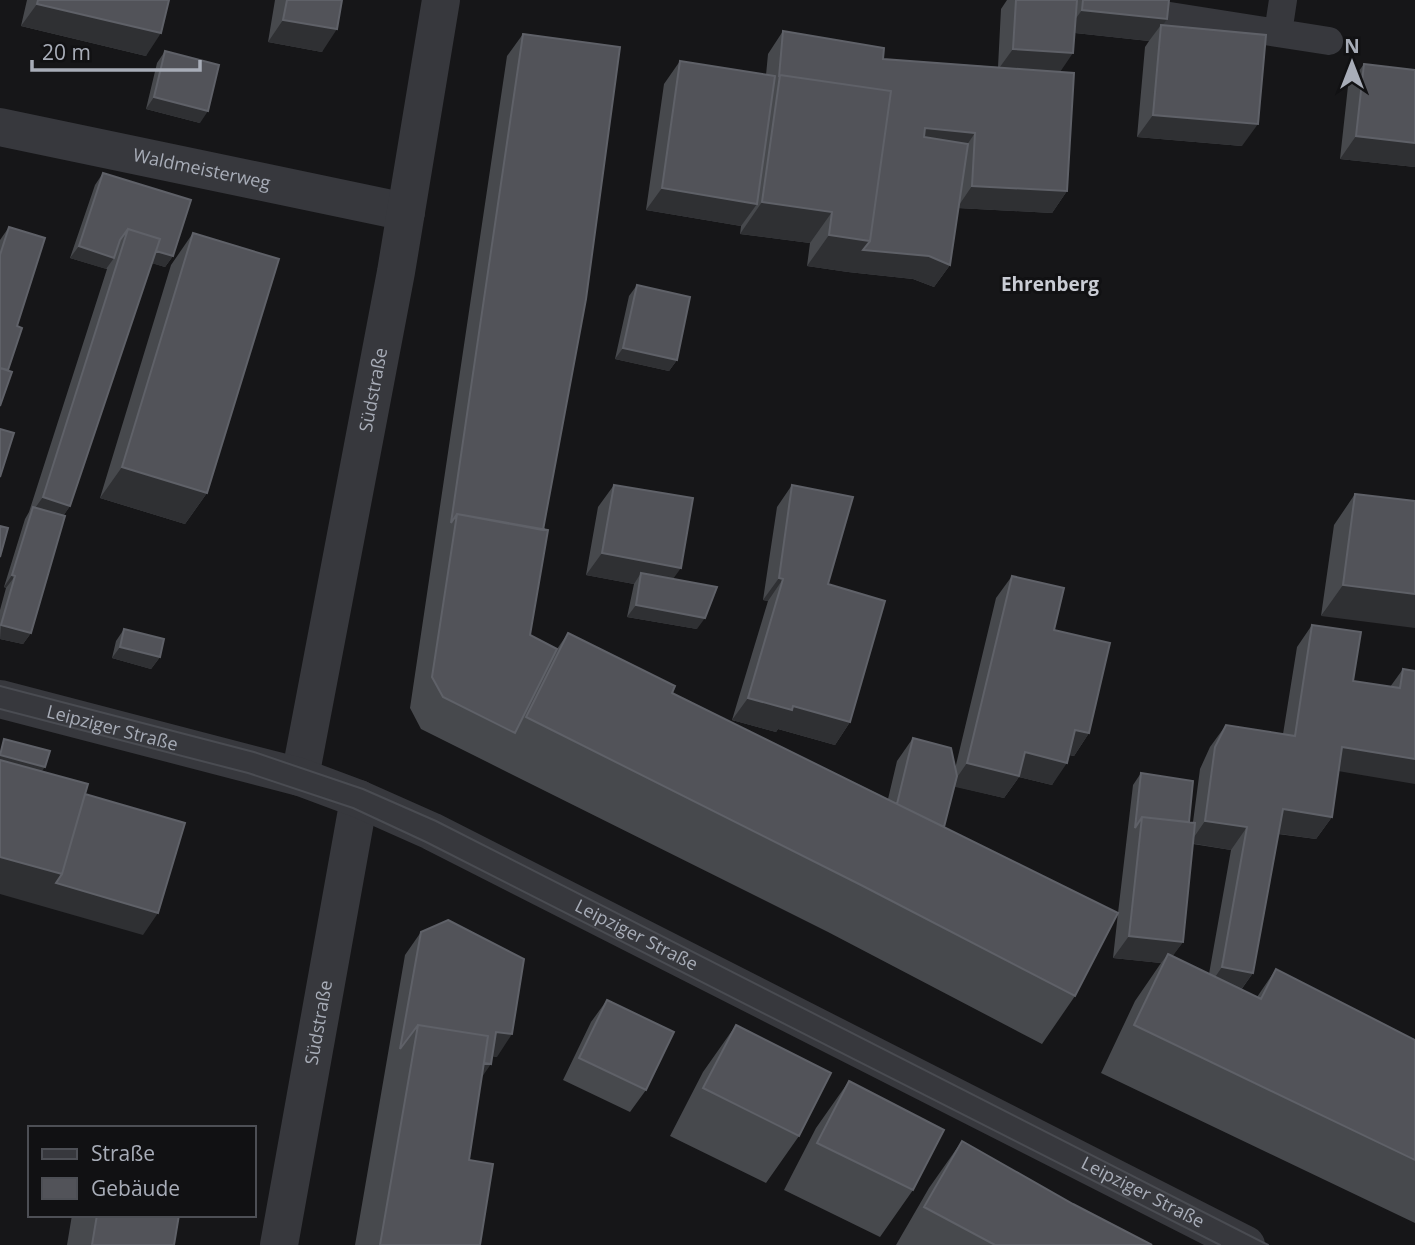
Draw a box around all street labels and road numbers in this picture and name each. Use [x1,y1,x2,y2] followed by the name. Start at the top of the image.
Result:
[131,142,273,194] street label: Waldmeisterweg
[353,345,392,434] street label: Südstraße
[44,699,181,756] street label: Leipziger Straße
[571,893,702,976] street label: Leipziger Straße
[299,978,337,1067] street label: Südstraße
[1078,1150,1209,1233] street label: Leipziger Straße

